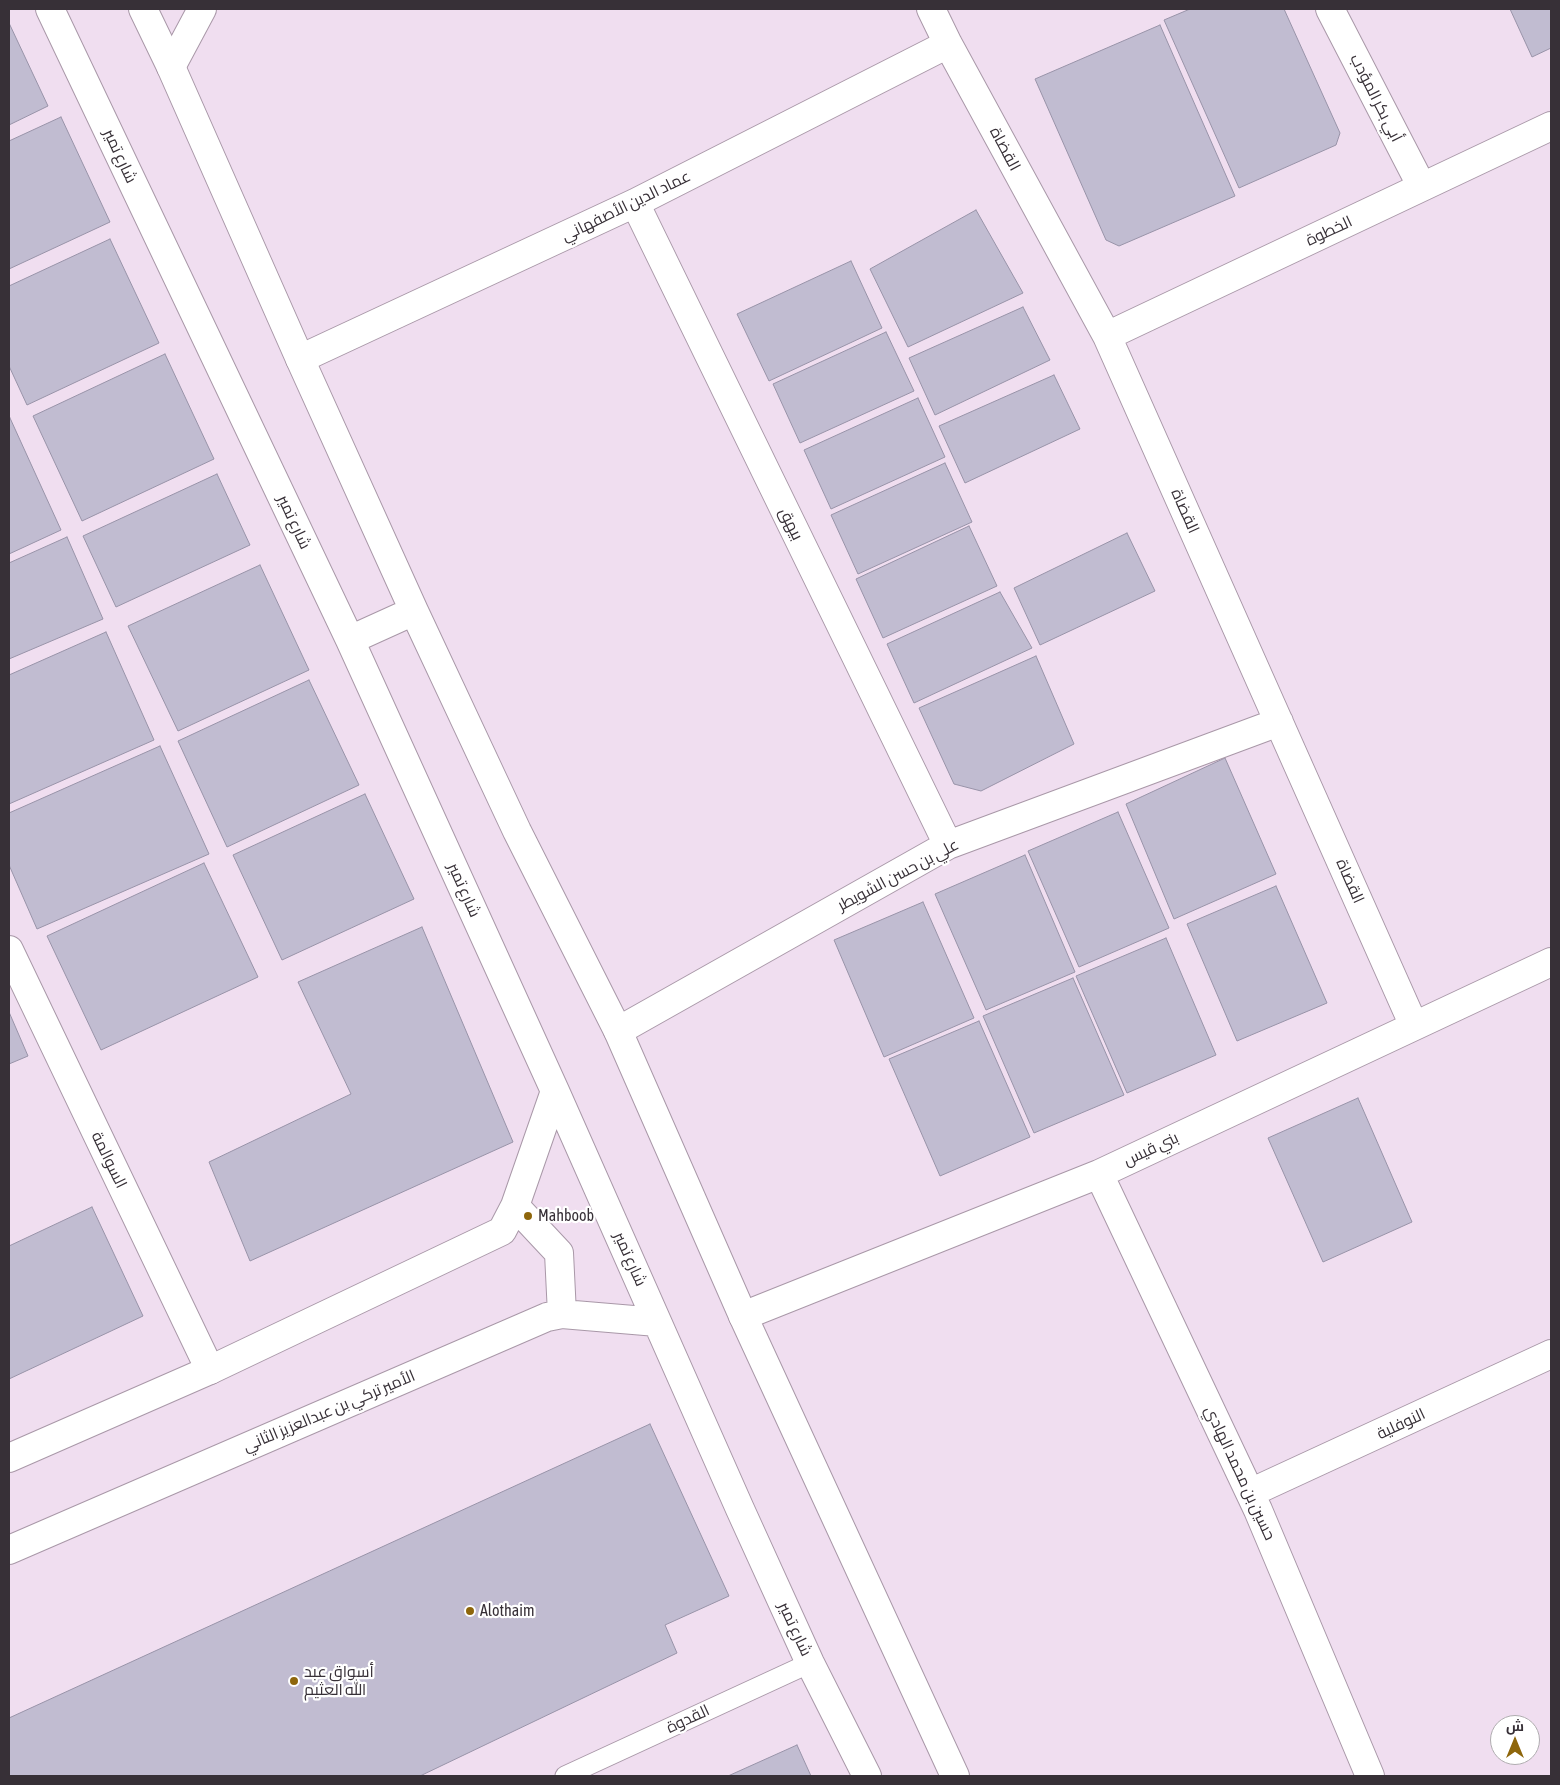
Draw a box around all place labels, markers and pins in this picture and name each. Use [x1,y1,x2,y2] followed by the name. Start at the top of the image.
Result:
[538,1206,594,1226] place label: Mahboob
[522,1210,534,1222] marker: Mahboob
[480,1601,534,1621] place label: Alothaim
[464,1605,476,1617] marker: Alothaim
[304,1662,374,1700] place label: أسواق عبد الله العثيم
[288,1675,300,1687] marker: أسواق عبد الله العثيم

